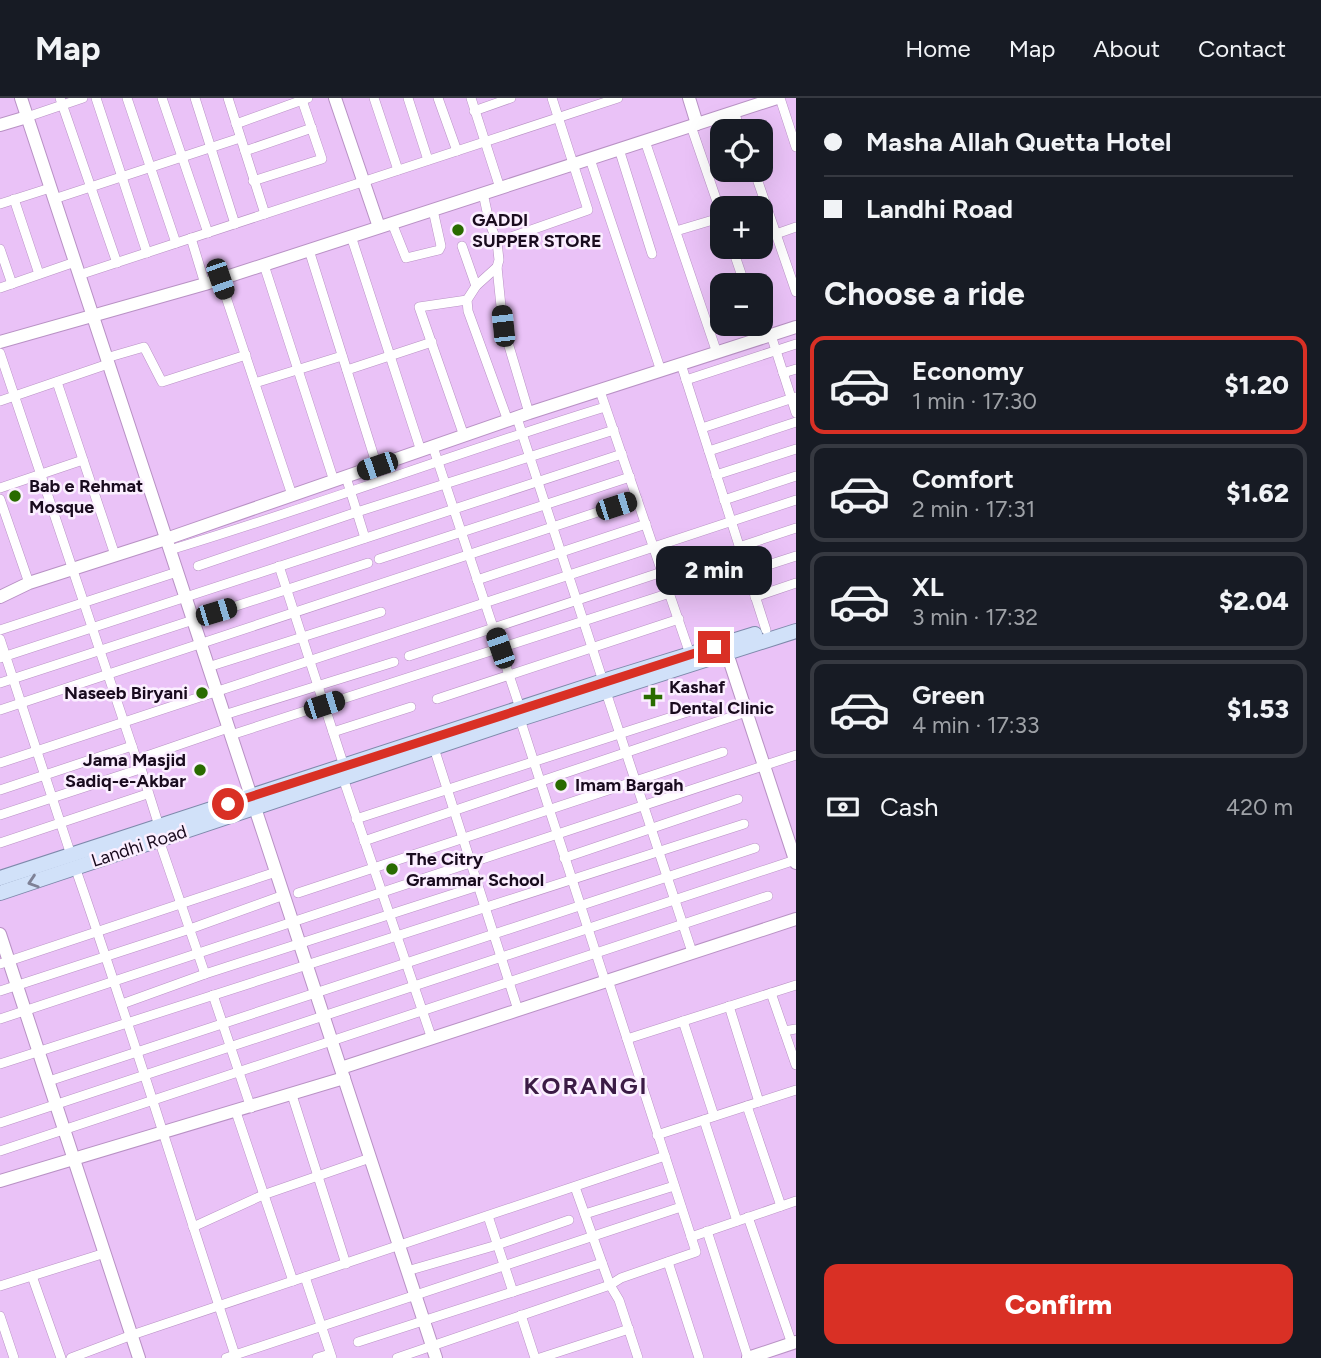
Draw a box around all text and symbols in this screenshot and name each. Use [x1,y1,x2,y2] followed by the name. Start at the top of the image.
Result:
[35,29,101,68] text: Map
[905,34,971,63] text: Home
[1009,34,1055,63] text: Map
[1093,34,1160,63] text: About
[1198,34,1286,63] text: Contact
[710,119,773,336] map controls
[710,119,773,182] button: locate
[866,126,1171,158] text: Masha Allah Quetta Hotel
[866,193,1013,225] text: Landhi Road
[710,196,773,259] button: +
[472,209,602,252] place label: GADDI SUPPER STORE
[450,222,466,238] marker: GADDI SUPPER STORE
[204,256,237,302] car
[710,273,773,336] button: −
[824,275,1025,313] text: Choose a ride
[491,304,516,348] car
[828,354,891,417] icon: car
[912,355,1024,387] text: Economy
[1224,369,1289,401] text: $1.20
[912,387,1037,415] text: 1 min · 17:30
[354,449,401,483] car
[828,462,891,525] icon: car
[912,463,1014,495] text: Comfort
[29,475,143,518] place label: Bab e Rehmat Mosque
[1226,477,1289,509] text: $1.62
[7,488,23,504] marker: Bab e Rehmat Mosque
[593,490,640,522] car
[912,495,1035,523] text: 2 min · 17:31
[656,546,772,594] callout: 2 min
[685,556,743,584] text: 2 min
[828,570,891,633] icon: car
[912,571,944,603] text: XL
[1219,585,1289,617] text: $2.04
[193,596,240,628] car
[912,603,1038,631] text: 3 min · 17:32
[484,625,517,671] car
[698,631,730,663] route end
[669,676,774,719] place label: Kashaf Dental Clinic
[828,678,891,741] icon: car
[912,679,985,711] text: Green
[64,682,188,704] place label: Naseeb Biryani
[194,685,210,701] marker: Naseeb Biryani
[643,687,663,707] marker: Kashaf Dental Clinic
[301,689,348,721] car
[1227,693,1289,725] text: $1.53
[912,711,1040,739] text: 4 min · 17:33
[65,749,186,792] place label: Jama Masjid Sadiq-e-Akbar
[192,762,208,778] marker: Jama Masjid Sadiq-e-Akbar
[575,774,684,796] place label: Imam Bargah
[553,777,569,793] marker: Imam Bargah
[212,788,244,820] route start
[824,788,862,826] icon: cash
[880,791,939,823] text: Cash
[1226,793,1293,821] text: 420 m
[88,820,190,872] street label: Landhi Road
[406,848,544,891] place label: The Citry Grammar School
[384,861,400,877] marker: The Citry Grammar School
[27,873,39,888] one-way arrow
[524,1071,648,1100] district label: KORANGI
[824,1264,1293,1344] button: Confirm

